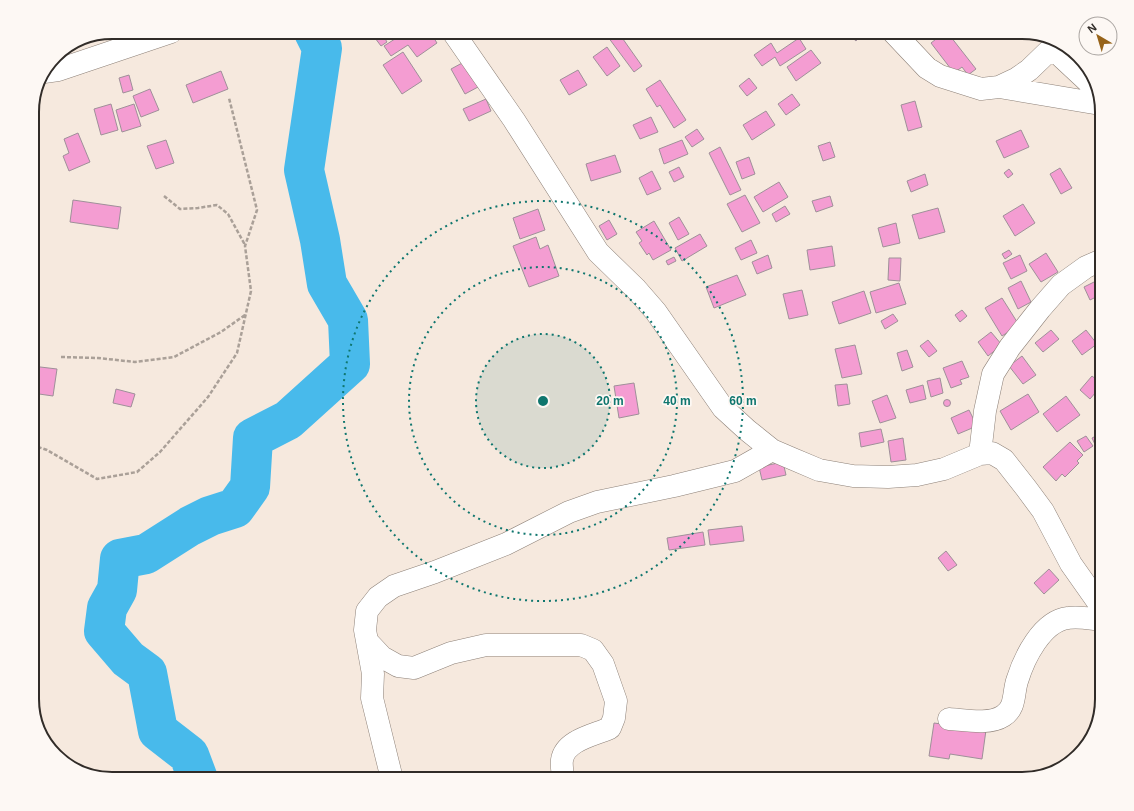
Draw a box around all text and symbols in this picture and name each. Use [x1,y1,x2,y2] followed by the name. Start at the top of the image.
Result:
[1078,16,1118,56] north arrow
[1085,21,1099,35] text: N
[536,394,550,408] centre of rings
[596,394,624,408] text: 20 m
[663,394,691,408] text: 40 m
[729,394,757,408] text: 60 m

